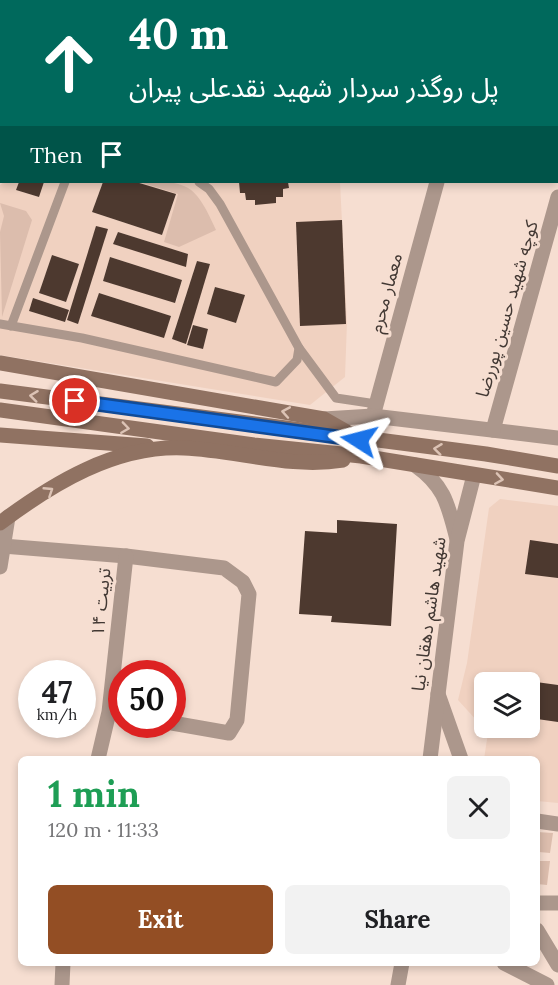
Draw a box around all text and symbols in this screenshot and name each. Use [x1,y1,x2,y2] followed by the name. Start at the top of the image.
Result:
[129,7,228,61] text: 40 m
[30,24,108,102] icon: ahead
[129,70,499,104] text: پل روگذر سردار شهید نقدعلی پیران
[95,138,128,171] icon: arrive
[30,141,83,169] text: Then
[470,217,543,400] street label: کوچه شهید حسین پوررضا
[364,250,410,336] street label: معمار محرم
[49,375,100,426] pin
[58,384,91,417] icon: arrive
[30,390,39,402] one-way arrow
[282,407,291,419] one-way arrow
[327,408,391,472] position arrow
[120,421,130,433] one-way arrow
[433,443,442,455] one-way arrow
[494,473,504,485] one-way arrow
[43,486,53,498] one-way arrow
[406,535,453,693] street label: شهید هاشم دهقان نیا
[85,567,116,637] street label: تربیت ۱۴
[108,660,186,738] speed limit sign: 50
[474,672,540,738] map controls
[474,672,540,738] button: layers
[42,673,72,711] text: 47
[37,705,77,724] text: km/h
[48,771,140,817] text: 1 min
[447,776,510,839] button: close
[48,817,159,842] text: 120 m · 11:33
[48,885,273,954] button: Exit
[285,885,510,954] button: Share

